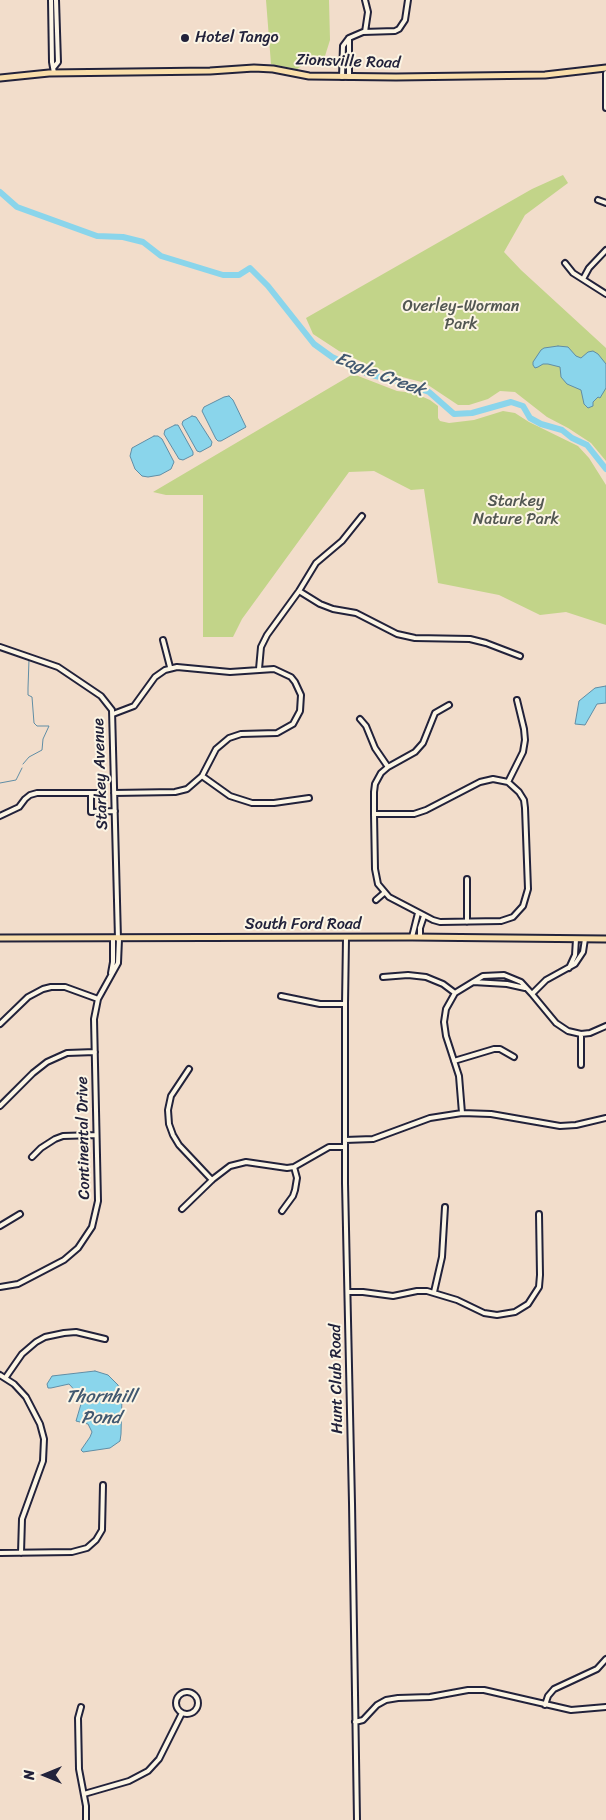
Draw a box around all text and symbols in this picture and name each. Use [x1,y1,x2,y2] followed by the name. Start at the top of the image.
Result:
[195,28,279,48] place label: Hotel Tango
[179,32,191,44] marker: Hotel Tango
[295,51,401,73] street label: Zionsville Road
[403,297,519,335] park label: Overley-Worman Park
[332,348,428,402] water label: Eagle Creek
[473,492,559,530] park label: Starkey Nature Park
[89,718,113,830] street label: Starkey Avenue
[245,915,361,935] street label: South Ford Road
[73,1076,95,1200] street label: Continental Drive
[326,1324,348,1434] street label: Hunt Club Road
[66,1386,136,1428] water label: Thornhill Pond
[20,1750,70,1800] north arrow
[17,1770,42,1780] text: N

